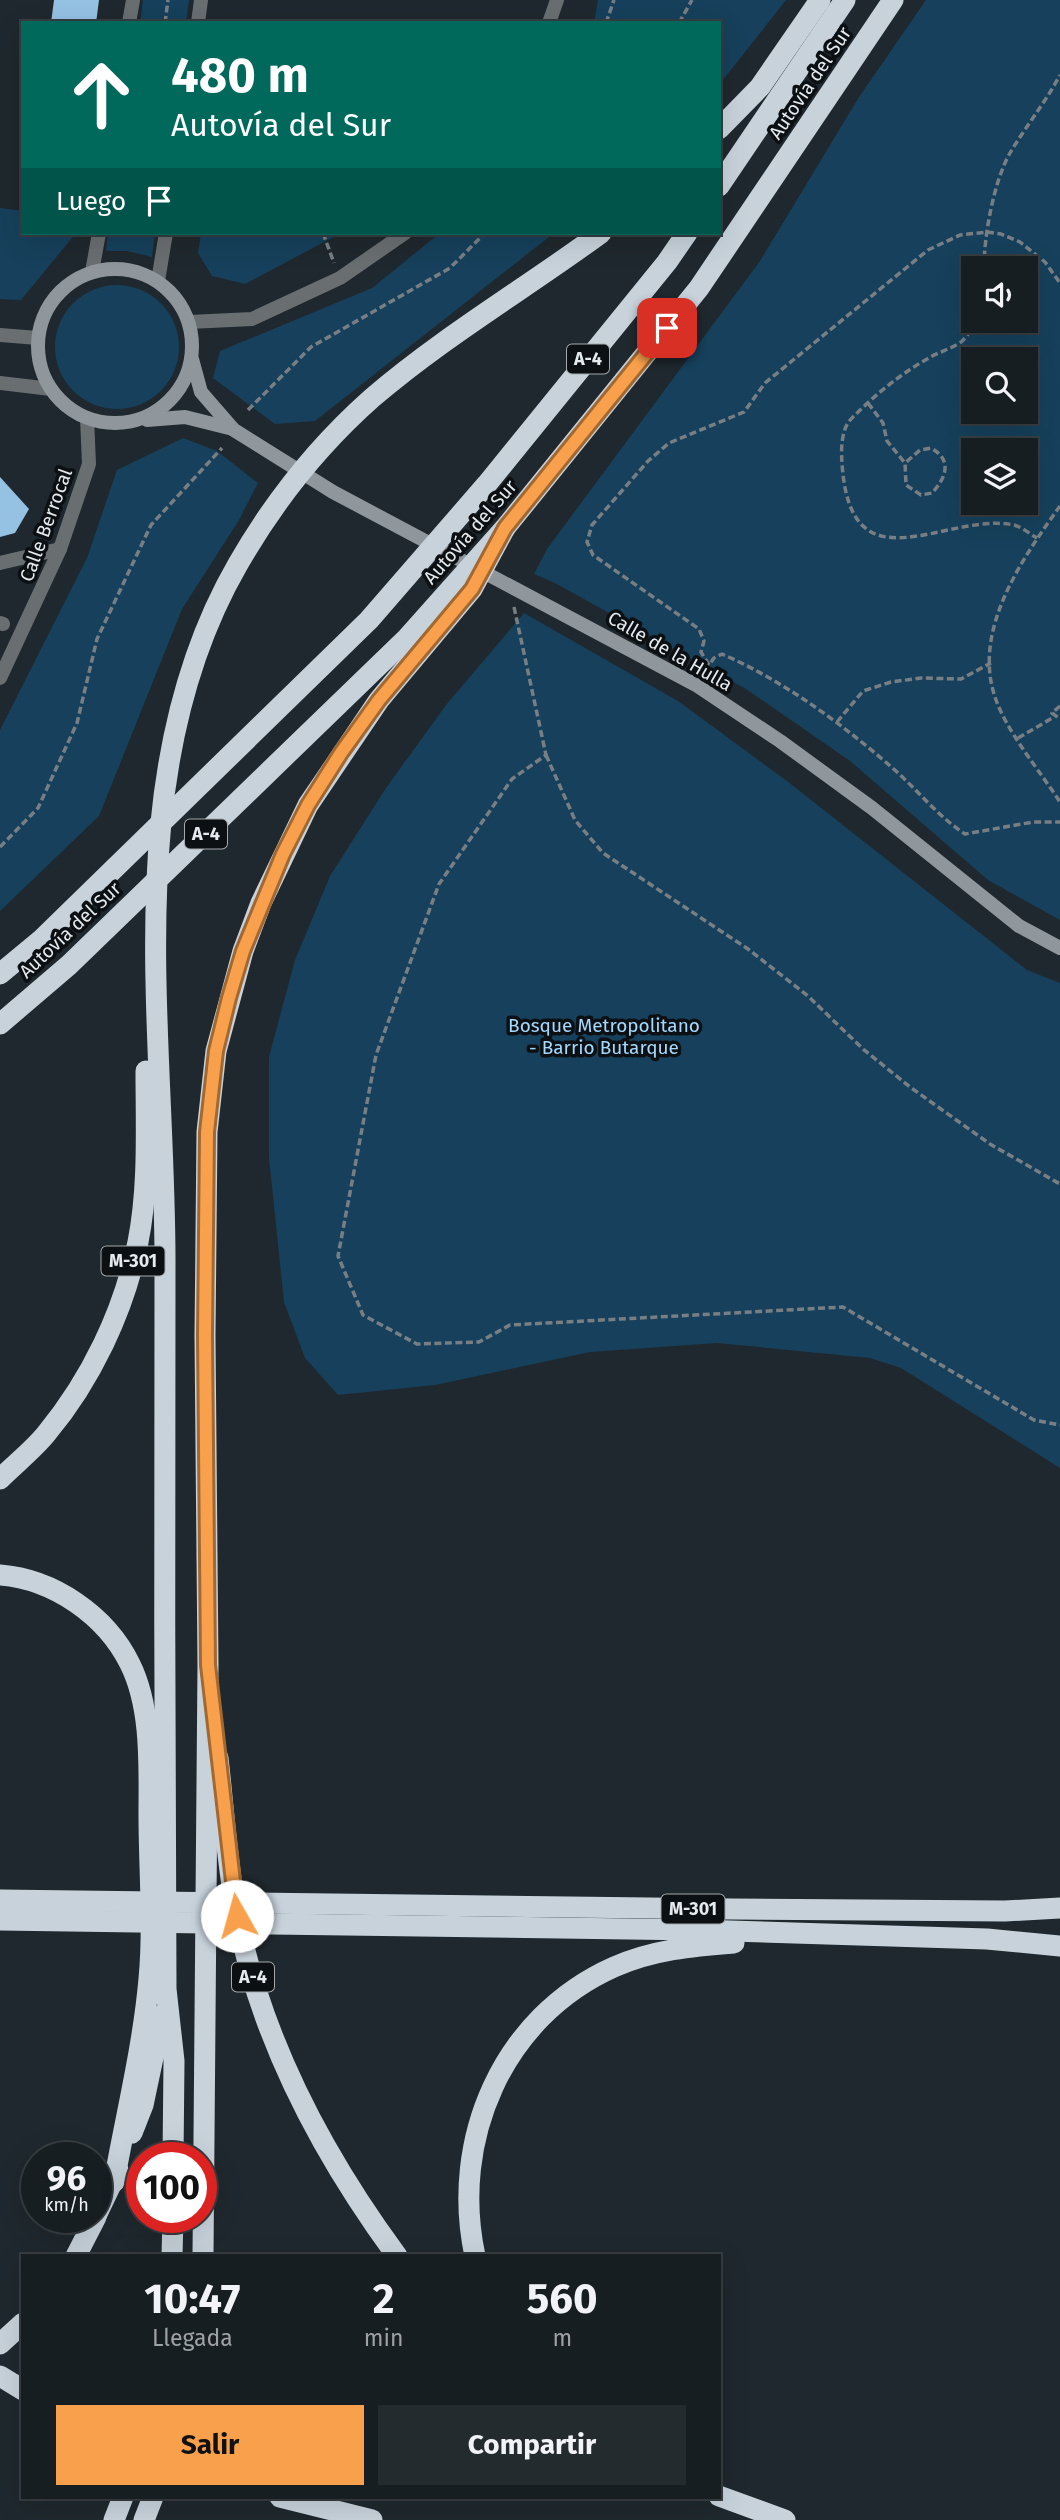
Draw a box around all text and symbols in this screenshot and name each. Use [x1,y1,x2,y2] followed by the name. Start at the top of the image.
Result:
[764,22,856,144] street label: Autovía del Sur
[171,46,309,105] text: 480 m
[56,49,147,140] icon: ahead
[171,106,391,144] text: Autovía del Sur
[140,182,178,220] icon: arrive
[56,186,126,217] text: Luego
[961,256,1038,515] map controls
[961,256,1038,333] button: sound
[637,298,697,358] pin
[648,309,686,347] icon: arrive
[567,344,609,374] road number: A-4
[961,347,1038,424] button: search
[961,438,1038,515] button: layers
[15,465,77,585] street label: Calle Berrocal
[418,475,522,589] street label: Autovía del Sur
[604,606,736,696] street label: Calle de la Hulla
[185,820,227,848] road number: A-4
[14,877,126,983] street label: Autovía del Sur
[508,1014,700,1059] park label: Bosque Metropolitano - Barrio Butarque
[102,1246,164,1276] road number: M-301
[200,1879,274,1953] position arrow
[662,1895,724,1924] road number: M-301
[232,1963,274,1992] road number: A-4
[126,2142,217,2233] speed limit sign: 100
[47,2157,86,2199] text: 96
[44,2194,89,2216] text: km/h
[144,2274,240,2324] text: 10:47
[373,2274,395,2324] text: 2
[527,2274,598,2324] text: 560
[152,2324,233,2352] text: Llegada
[364,2324,404,2352] text: min
[552,2324,572,2352] text: m
[56,2405,364,2485] button: Salir
[378,2405,686,2485] button: Compartir

